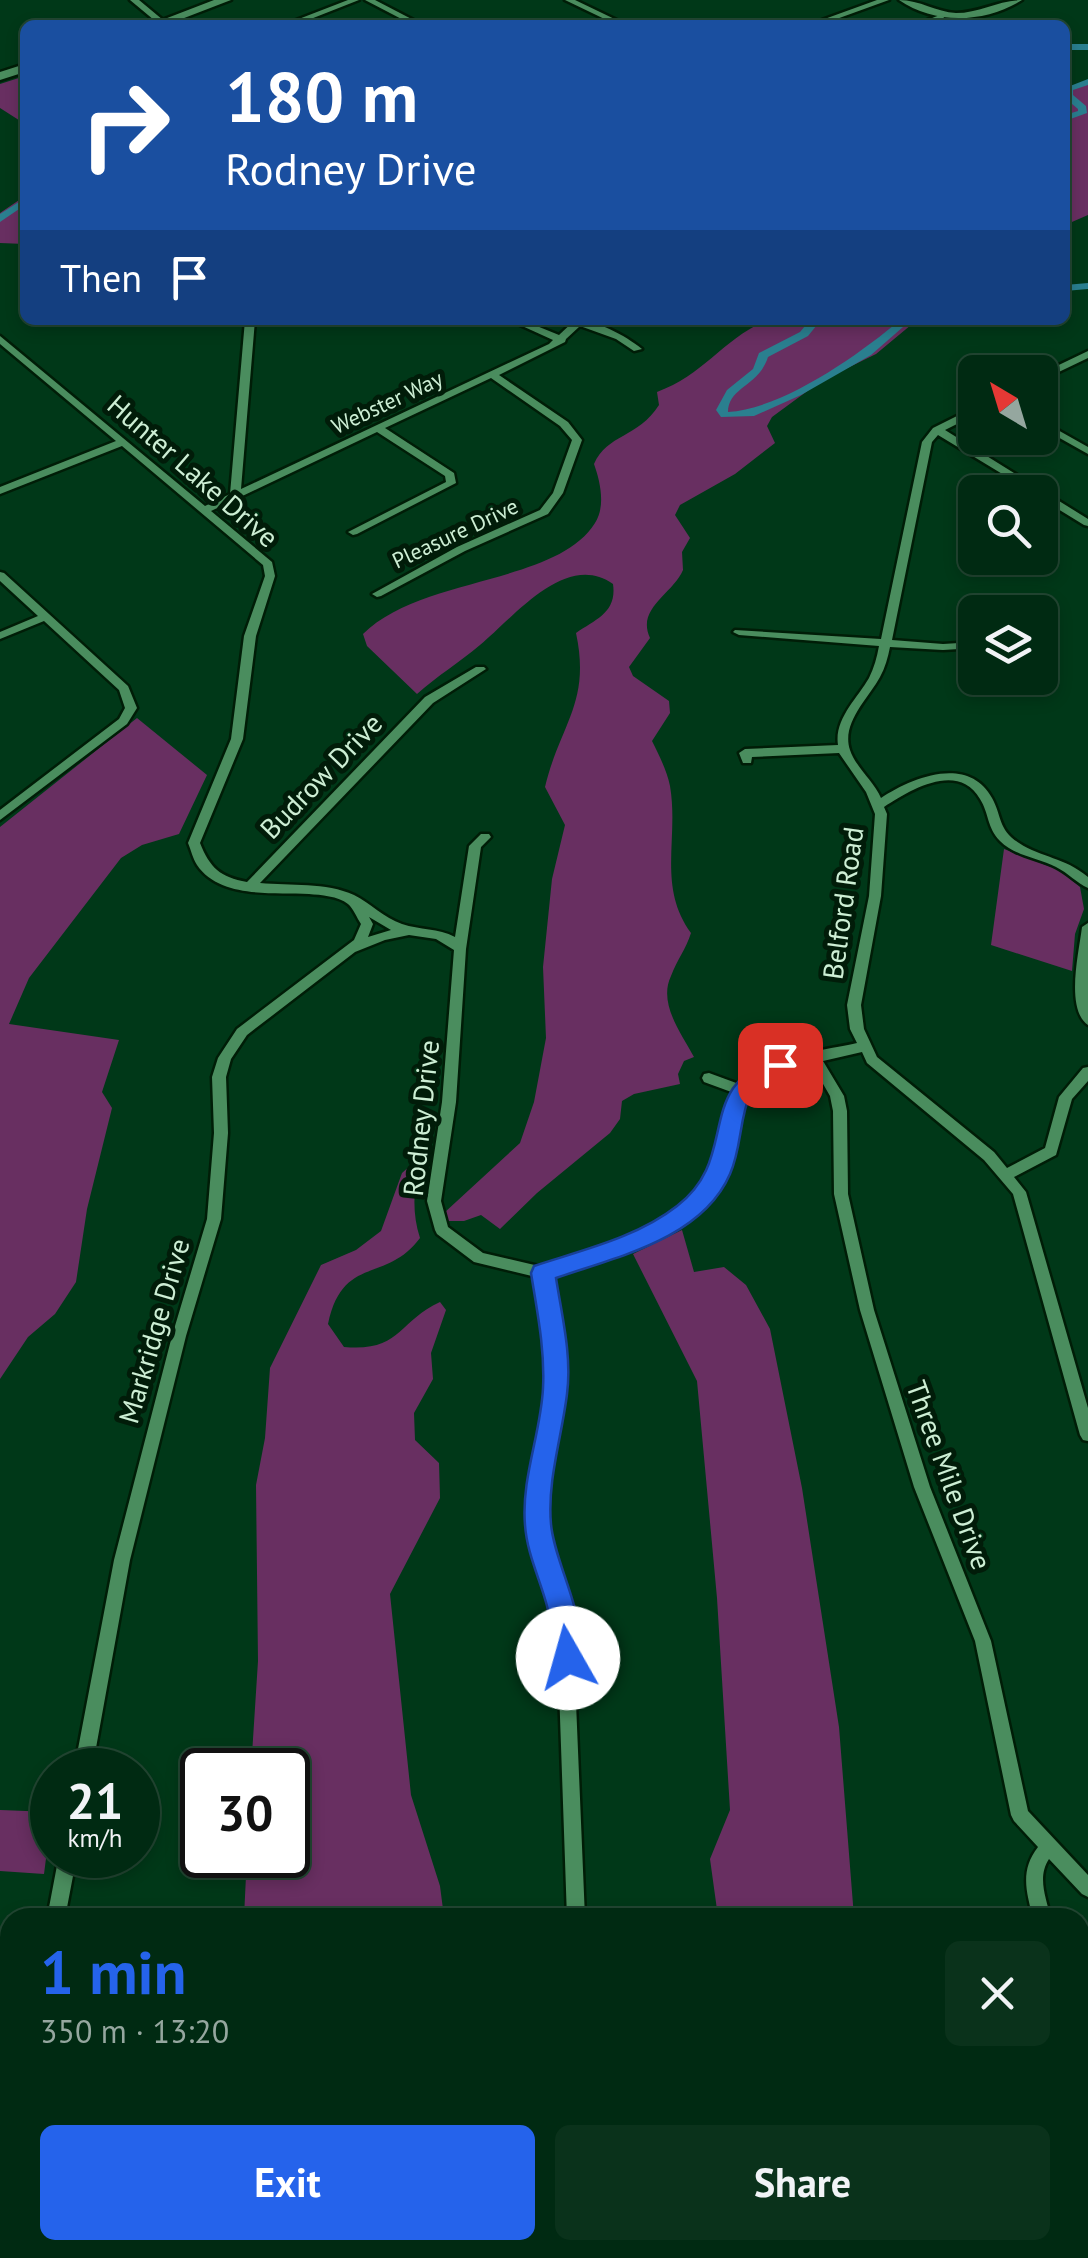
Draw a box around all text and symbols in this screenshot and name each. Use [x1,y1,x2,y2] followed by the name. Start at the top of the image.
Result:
[225,51,418,141] text: 180 m
[60,60,190,190] icon: right
[225,139,477,197] text: Rodney Drive
[162,250,217,305] icon: arrive
[60,253,142,302] text: Then
[958,355,1058,455] north arrow
[958,355,1058,695] map controls
[327,364,448,440] street label: Webster Way
[100,386,287,555] street label: Hunter Lake Drive
[958,475,1058,575] button: search
[388,492,522,574] street label: Pleasure Drive
[958,595,1058,695] button: layers
[251,705,390,846] street label: Budrow Drive
[813,824,872,982] street label: Belford Road
[738,1023,823,1108] pin
[394,1038,447,1198] street label: Rodney Drive
[753,1038,808,1093] icon: arrive
[109,1234,198,1428] street label: Markridge Drive
[898,1375,1001,1574] street label: Three Mile Drive
[516,1606,620,1710] position arrow
[180,1748,310,1878] speed limit sign: 30
[67,1768,123,1833] text: 21
[68,1822,122,1854] text: km/h
[40,1933,186,2011] text: 1 min
[945,1941,1050,2046] button: close
[40,2010,229,2052] text: 350 m · 13:20
[40,2125,535,2240] button: Exit
[555,2125,1050,2240] button: Share

